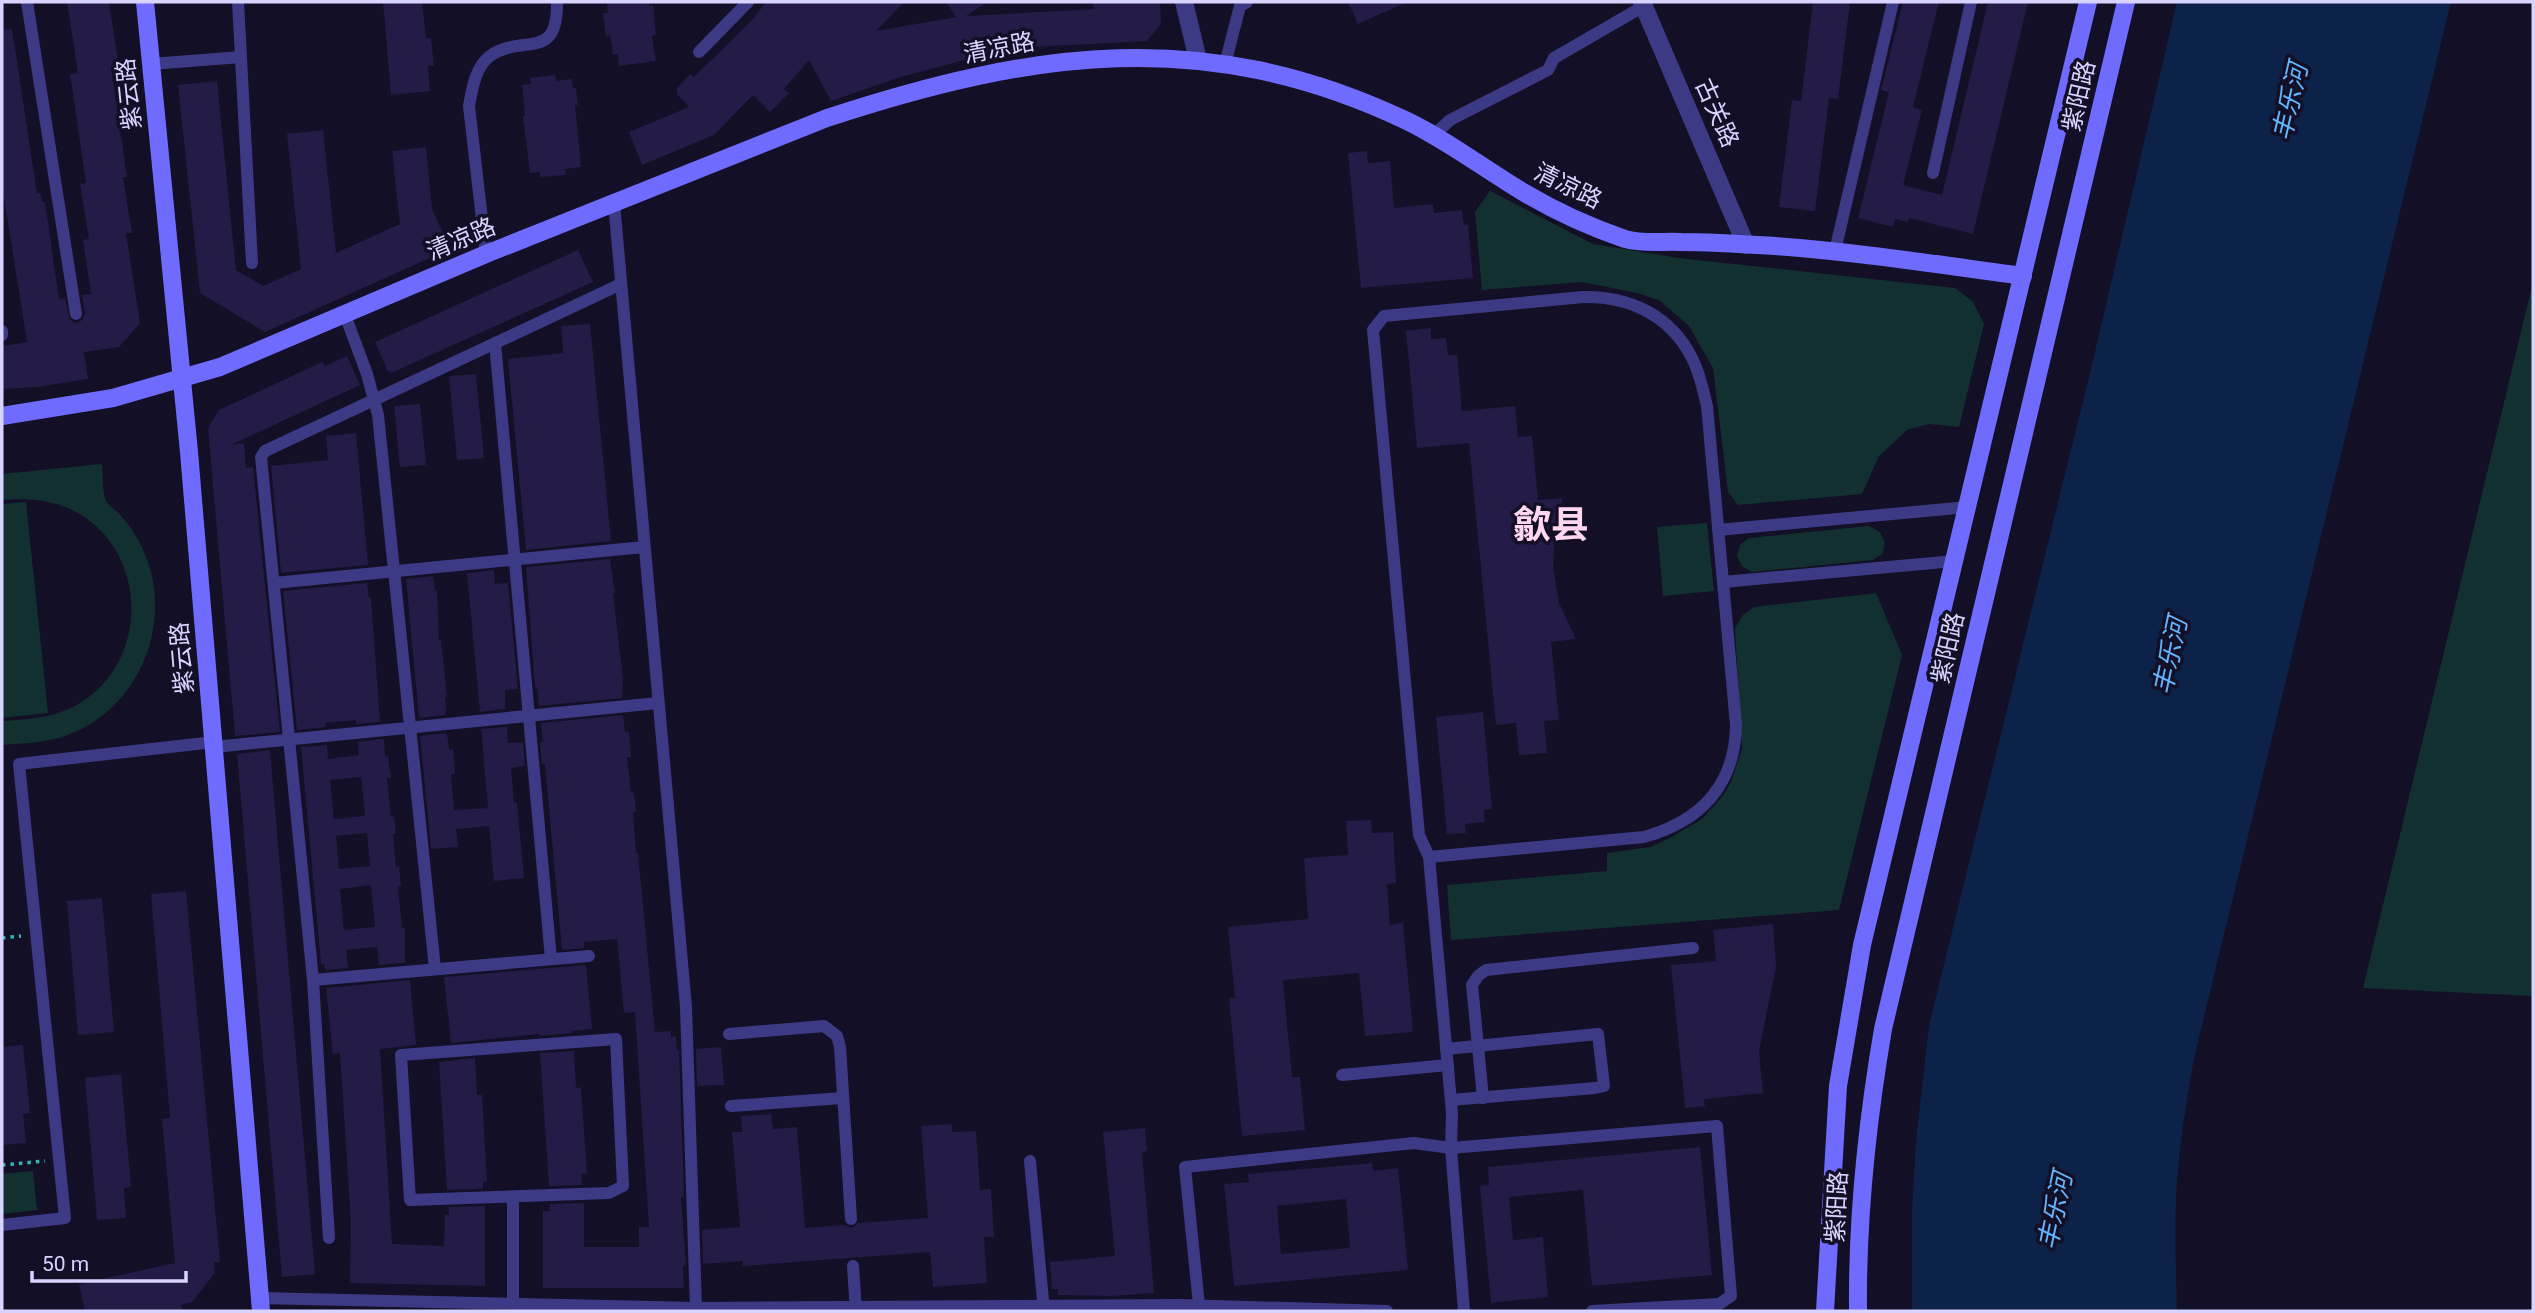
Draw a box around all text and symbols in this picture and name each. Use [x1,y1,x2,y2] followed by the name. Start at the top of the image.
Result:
[961,27,1037,69] street label: 清凉路
[2267,56,2315,143] water label: 丰乐河
[111,57,147,131] street label: 紫云路
[2057,58,2101,134] street label: 紫阳路
[1690,74,1744,152] street label: 古关路
[1530,158,1606,214] street label: 清凉路
[422,212,500,266] street label: 清凉路
[1513,503,1589,547] district label: 歙县
[1926,610,1970,686] street label: 紫阳路
[2147,610,2194,697] water label: 丰乐河
[165,621,199,695] street label: 紫云路
[2032,1165,2079,1252] water label: 丰乐河
[1821,1170,1853,1244] street label: 紫阳路
[32,1240,186,1284] scale bar
[42,1252,89,1276] text: 50 m

